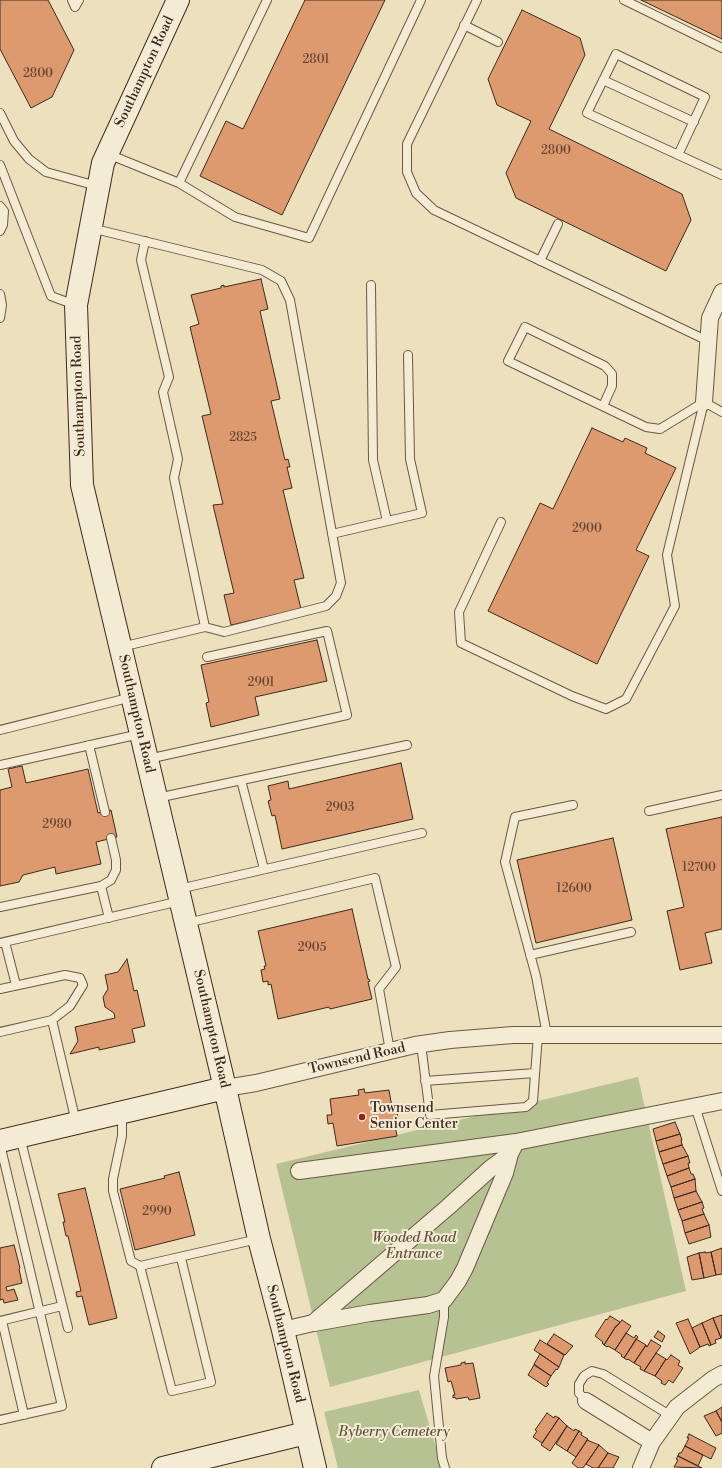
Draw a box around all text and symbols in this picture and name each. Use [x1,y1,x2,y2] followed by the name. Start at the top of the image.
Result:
[112,14,178,130] street label: Southampton Road
[303,53,329,67] house number: 2801
[23,67,53,81] house number: 2800
[541,144,571,158] house number: 2800
[68,335,90,457] street label: Southampton Road
[229,431,257,445] house number: 2825
[572,522,602,536] house number: 2900
[114,653,158,775] street label: Southampton Road
[248,676,274,690] house number: 2901
[326,801,354,815] house number: 2903
[42,818,72,832] house number: 2980
[682,861,716,875] house number: 12700
[556,882,592,896] house number: 12600
[298,941,326,955] house number: 2905
[189,968,233,1090] street label: Southampton Road
[307,1040,407,1078] street label: Townsend Road
[370,1101,458,1134] place label: Townsend Senior Center
[357,1112,367,1122] marker: Townsend Senior Center
[142,1205,172,1219] house number: 2990
[372,1231,456,1264] park label: Wooded Road Entrance
[262,1283,308,1405] street label: Southampton Road
[338,1425,450,1441] park label: Byberry Cemetery

